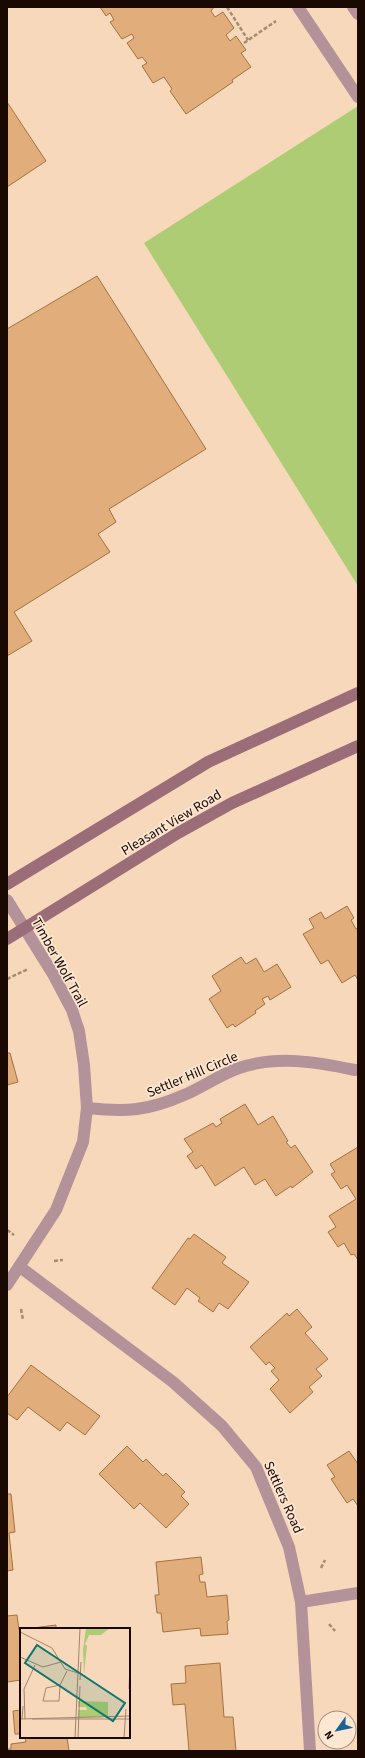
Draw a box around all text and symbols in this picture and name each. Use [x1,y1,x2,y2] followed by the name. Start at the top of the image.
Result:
[118,785,226,861] street label: Pleasant View Road
[26,914,92,1011] street label: Timber Wolf Trail
[144,1047,241,1103] street label: Settler Hill Circle
[258,1458,308,1537] street label: Settlers Road
[20,1628,130,1738] inset map
[317,1710,357,1750] north arrow
[321,1728,337,1742] text: N

